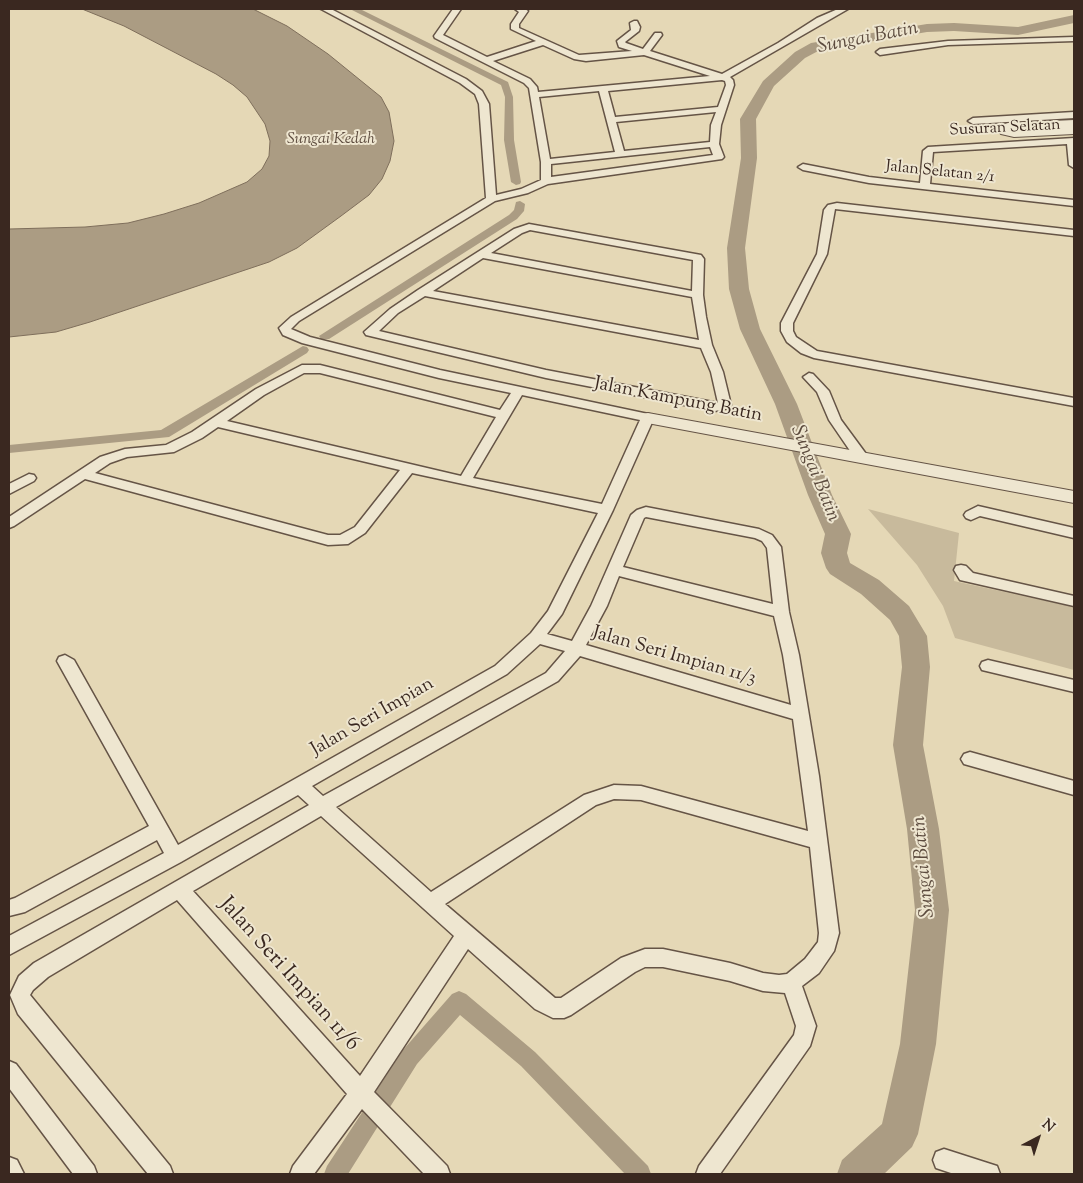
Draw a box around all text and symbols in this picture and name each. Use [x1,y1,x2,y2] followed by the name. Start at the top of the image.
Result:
[816,17,920,61] water label: Sungai Batin
[949,116,1061,142] street label: Susuran Selatan
[287,130,375,150] water label: Sungai Kedah
[885,158,995,188] street label: Jalan Selatan 2/1
[592,373,764,429] street label: Jalan Kampung Batin
[784,422,844,526] water label: Sungai Batin
[590,623,758,691] street label: Jalan Seri Impian 11/3
[308,674,438,762] street label: Jalan Seri Impian
[909,815,941,919] water label: Sungai Batin
[212,893,364,1057] street label: Jalan Seri Impian 11/6
[1013,1113,1063,1163] north arrow
[1037,1115,1058,1138] text: N

